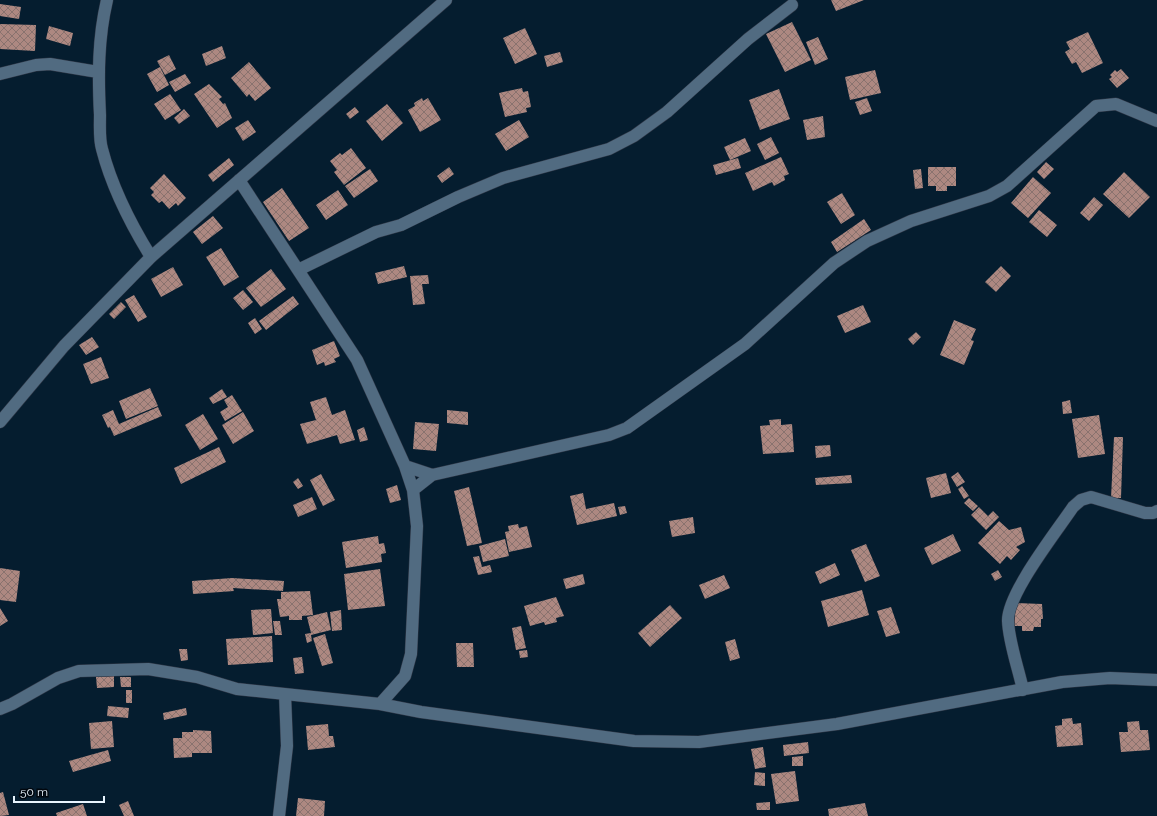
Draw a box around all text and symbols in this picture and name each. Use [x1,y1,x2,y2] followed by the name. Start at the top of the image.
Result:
[14,778,104,804] scale bar
[20,785,48,799] text: 50 m

